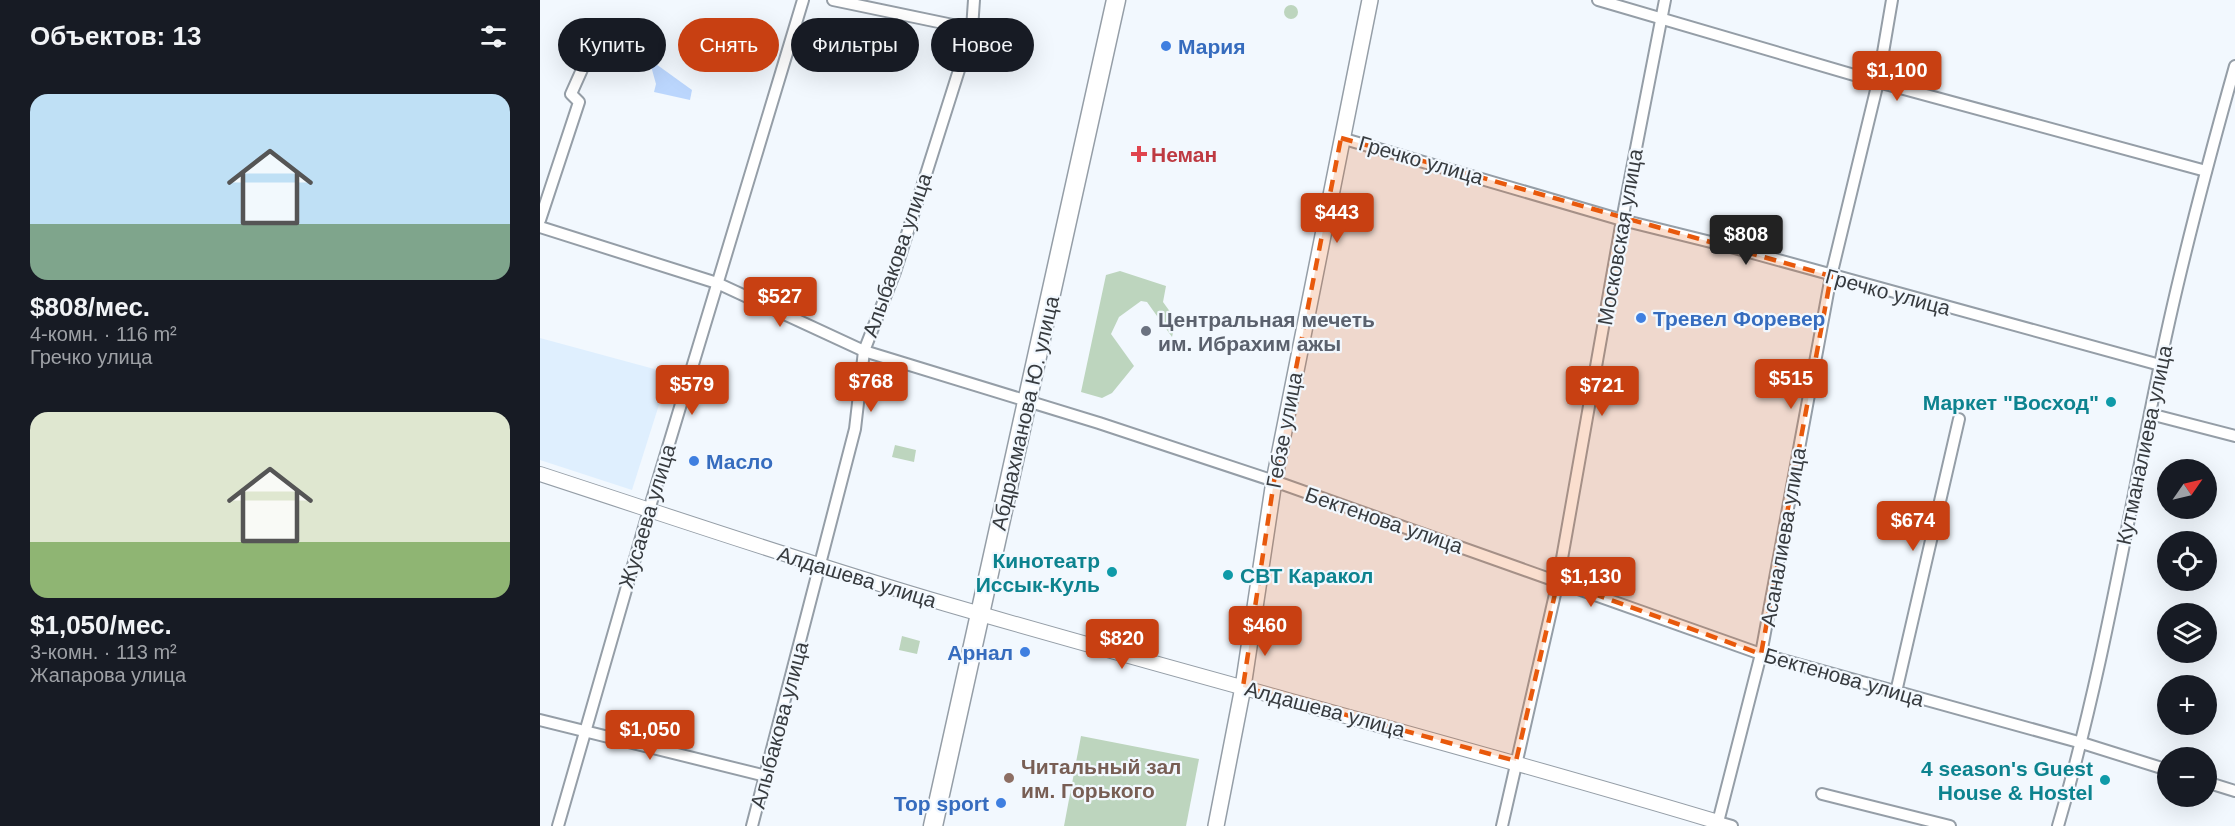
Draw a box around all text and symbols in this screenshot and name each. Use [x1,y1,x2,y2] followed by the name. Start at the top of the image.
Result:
[558,18,666,72] chip: Купить
[678,18,779,72] chip: Снять
[791,18,919,72] chip: Фильтры
[931,18,1034,72] chip: Новое
[477,20,510,53] icon: filters
[30,21,201,51] text: Объектов: 13
[1178,35,1245,58] place label: Мария
[1159,39,1173,53] marker: Мария
[1848,51,1946,102] pin: $1,100
[1866,59,1928,81] text: $1,100
[1356,131,1486,189] street label: Гречко улица
[216,133,324,241] icon: home
[1151,143,1217,166] place label: Неман
[1132,147,1146,161] marker: Неман
[1593,147,1647,327] street label: Московская улица
[858,170,936,340] street label: Алыбакова улица
[1301,193,1373,244] pin: $443
[1315,201,1359,223] text: $443
[1710,215,1782,266] pin: $808
[1724,223,1768,245] text: $808
[1823,264,1953,320] street label: Гречко улица
[744,277,816,328] pin: $527
[758,285,802,307] text: $527
[30,292,150,322] text: $808/мес.
[987,293,1063,532] street label: Абдрахманова Ю. улица
[1653,307,1825,330] place label: Тревел Форевер
[1158,308,1375,355] place label: Центральная мечеть им. Ибрахим ажы
[1634,311,1648,325] marker: Тревел Форевер
[30,323,177,345] text: 4-комн. · 116 m²
[1139,324,1153,338] marker: Центральная мечеть им. Ибрахим ажы
[2112,343,2176,547] street label: Кутманалиева улица
[30,346,152,368] text: Гречко улица
[1755,359,1827,410] pin: $515
[835,362,907,413] pin: $768
[656,365,728,416] pin: $579
[1566,366,1638,417] pin: $721
[1769,367,1813,389] text: $515
[849,370,893,392] text: $768
[1261,370,1307,490] street label: Гебзе улица
[670,373,714,395] text: $579
[1580,374,1624,396] text: $721
[1923,391,2099,414] place label: Маркет "Восход"
[2104,395,2118,409] marker: Маркет "Восход"
[614,441,680,591] street label: Жусаева улица
[1756,445,1810,628] street label: Асаналиева улица
[706,450,773,473] place label: Масло
[216,451,324,559] icon: home
[687,454,701,468] marker: Масло
[2157,459,2217,519] north arrow
[2157,459,2217,807] map controls
[1302,482,1466,558] street label: Бектенова улица
[1877,501,1949,552] pin: $674
[1891,509,1935,531] text: $674
[2157,531,2217,591] button: locate
[775,542,940,612] street label: Алдашева улица
[976,549,1100,596] place label: Кинотеатр Иссык-Куль
[1542,557,1640,608] pin: $1,130
[1240,564,1373,587] place label: СВТ Каракол
[1105,565,1119,579] marker: Кинотеатр Иссык-Куль
[1560,565,1622,587] text: $1,130
[1221,568,1235,582] marker: СВТ Каракол
[2157,603,2217,663] button: layers
[1229,606,1301,657] pin: $460
[30,610,172,640] text: $1,050/мес.
[1243,614,1287,636] text: $460
[1086,619,1158,670] pin: $820
[1100,627,1144,649] text: $820
[746,639,812,811] street label: Алыбакова улица
[30,641,177,663] text: 3-комн. · 113 m²
[947,641,1013,664] place label: Арнал
[1761,643,1927,711] street label: Бектенова улица
[1018,645,1032,659] marker: Арнал
[30,664,186,686] text: Жапарова улица
[2157,675,2217,735] button: +
[1242,677,1408,742] street label: Алдашева улица
[601,710,699,761] pin: $1,050
[619,718,681,740] text: $1,050
[2157,747,2217,807] button: −
[1021,755,1181,802] place label: Читальный зал им. Горького
[1921,757,2093,804] place label: 4 season's Guest House & Hostel
[1002,771,1016,785] marker: Читальный зал им. Горького
[2098,773,2112,787] marker: 4 season's Guest House & Hostel
[894,792,989,815] place label: Top sport
[994,796,1008,810] marker: Top sport

